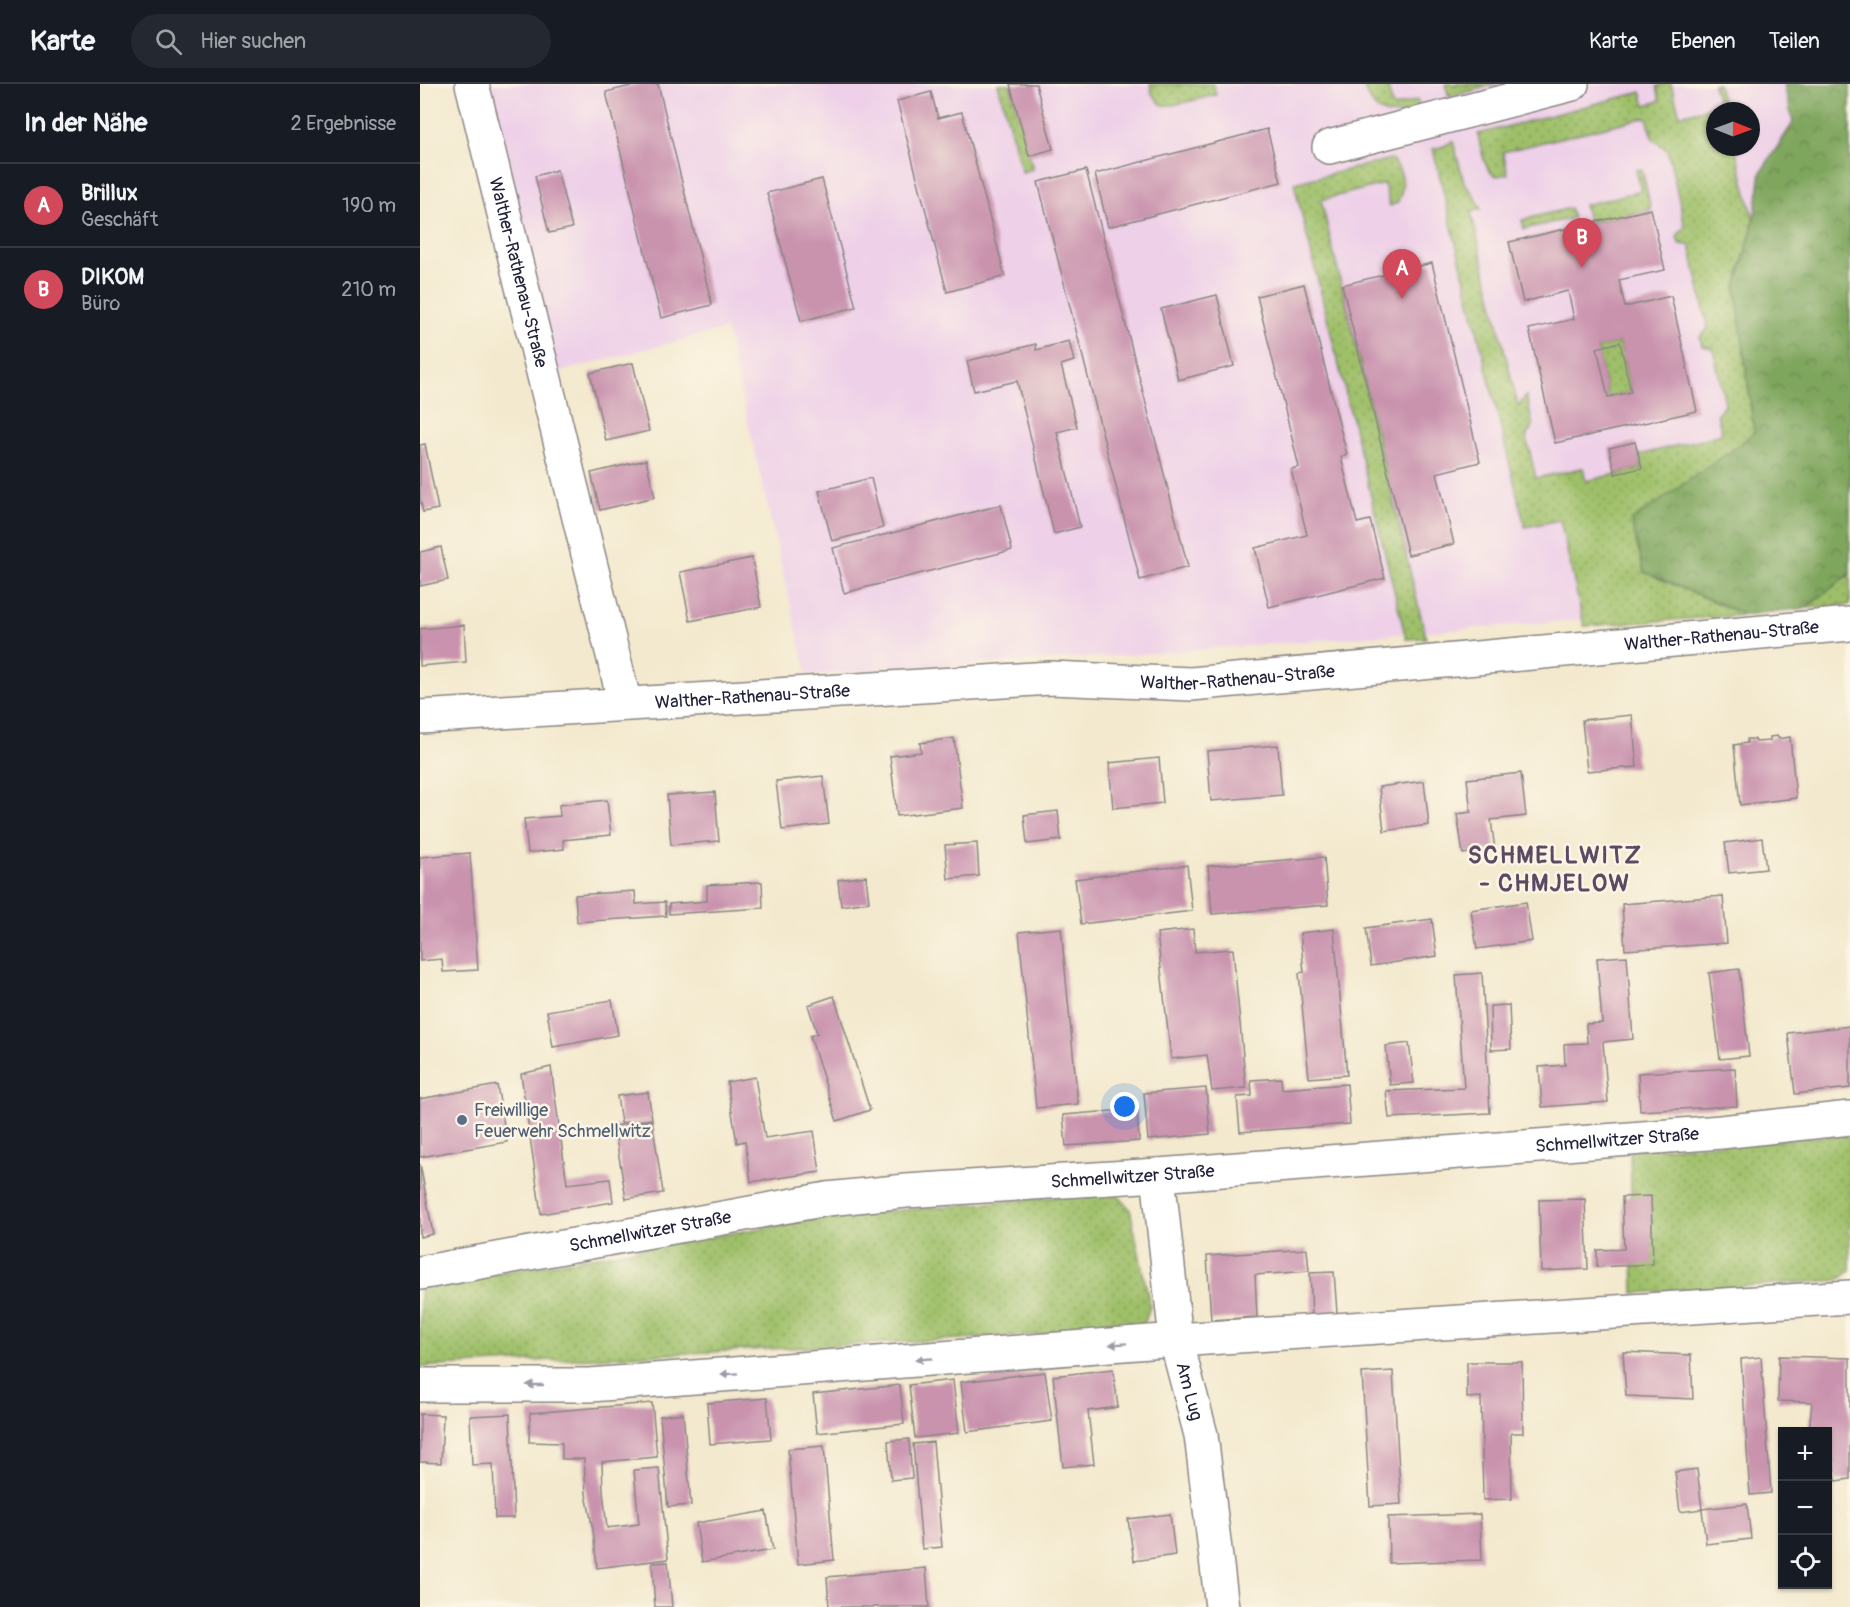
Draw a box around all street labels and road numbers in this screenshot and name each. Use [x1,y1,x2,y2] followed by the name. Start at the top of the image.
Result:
[483,175,553,370] street label: Walther-Rathenau-Straße
[1623,616,1820,657] street label: Walther-Rathenau-Straße
[1139,660,1336,696] street label: Walther-Rathenau-Straße
[654,679,851,714] street label: Walther-Rathenau-Straße
[1534,1123,1700,1158] street label: Schmellwitzer Straße
[1050,1160,1215,1194] street label: Schmellwitzer Straße
[568,1206,733,1258] street label: Schmellwitzer Straße
[1170,1360,1208,1423] street label: Am Lug

